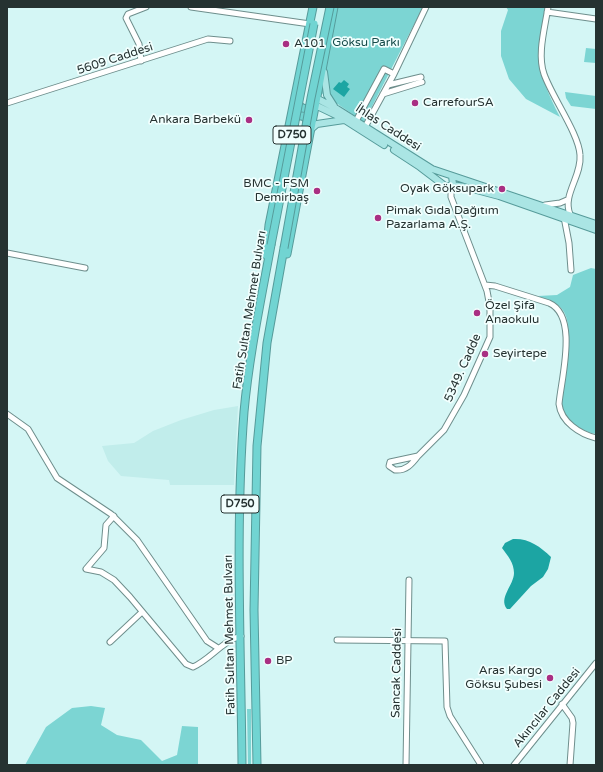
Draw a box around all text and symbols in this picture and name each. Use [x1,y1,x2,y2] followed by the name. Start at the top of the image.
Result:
[332,36,400,50] park label: Göksu Parkı
[294,37,326,51] place label: A101
[281,39,291,49] marker: A101
[75,40,155,78] street label: 5609 Caddesi
[423,96,494,110] place label: CarrefourSA
[410,98,420,108] marker: CarrefourSA
[353,102,423,154] street label: İhlas Caddesi
[149,113,241,127] place label: Ankara Barbekü
[244,115,254,125] marker: Ankara Barbekü
[273,126,311,144] road number: D750
[243,177,309,205] place label: BMC - FSM Demirbaş
[400,182,494,196] place label: Oyak Göksupark
[497,184,507,194] marker: Oyak Göksupark
[312,186,322,196] marker: BMC - FSM Demirbaş
[386,204,499,232] place label: Pimak Gıda Dağıtım Pazarlama A.Ş.
[373,213,383,223] marker: Pimak Gıda Dağıtım Pazarlama A.Ş.
[230,230,270,390] street label: Fatih Sultan Mehmet Bulvarı
[485,299,539,327] place label: Özel Şifa Anaokulu
[472,308,482,318] marker: Özel Şifa Anaokulu
[441,332,485,404] street label: 5349. Cadde
[493,347,547,361] place label: Seyirtepe
[480,349,490,359] marker: Seyirtepe
[221,495,259,513] road number: D750
[221,555,239,715] street label: Fatih Sultan Mehmet Bulvarı
[389,628,405,718] street label: Sancak Caddesi
[276,654,292,668] place label: BP
[263,656,273,666] marker: BP
[465,664,542,692] place label: Aras Kargo Göksu Şubesi
[510,665,584,751] street label: Akıncılar Caddesi
[545,673,555,683] marker: Aras Kargo Göksu Şubesi

